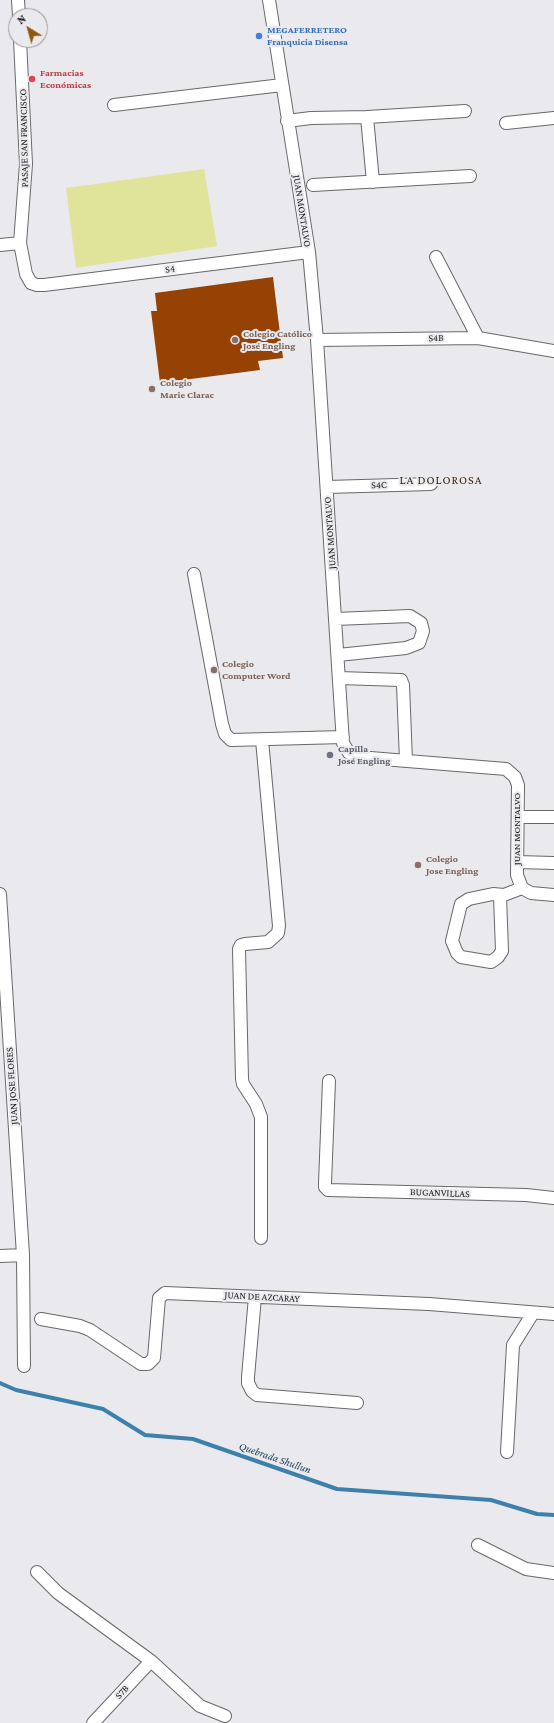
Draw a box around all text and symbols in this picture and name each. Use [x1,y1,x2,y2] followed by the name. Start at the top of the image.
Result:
[8,8,48,48] north arrow
[15,12,28,26] text: N
[267,24,348,48] place label: MEGAFERRETERO Franquicia Disensa
[254,31,264,41] marker: MEGAFERRETERO Franquicia Disensa
[40,67,91,90] place label: Farmacias Económicas
[27,74,37,84] marker: Farmacias Económicas
[17,89,31,187] street label: PASAJE SAN FRANCISCO
[290,174,314,248] street label: JUAN MONTALVO
[164,262,176,276] street label: S4
[243,328,312,352] place label: Colegio Católico José Engling
[428,332,444,344] street label: S4B
[230,335,240,345] marker: Colegio Católico José Engling
[160,377,214,400] place label: Colegio Marie Clarac
[147,384,157,394] marker: Colegio Marie Clarac
[399,473,483,487] district label: LA DOLOROSA
[371,479,387,491] street label: S4C
[321,496,339,570] street label: JUAN MONTALVO
[222,658,290,682] place label: Colegio Computer Word
[209,665,219,675] marker: Colegio Computer Word
[338,743,390,766] place label: Capilla José Engling
[325,750,335,760] marker: Capilla José Engling
[511,793,523,865] street label: JUAN MONTALVO
[426,853,478,876] place label: Colegio Jose Engling
[413,860,423,870] marker: Colegio Jose Engling
[3,1047,21,1125] street label: JUAN JOSE FLORES
[410,1186,470,1200] street label: BUGANVILLAS
[224,1289,300,1305] street label: JUAN DE AZCARAY
[237,1439,313,1477] water label: Quebrada Shullun
[113,1683,131,1701] street label: S7B

